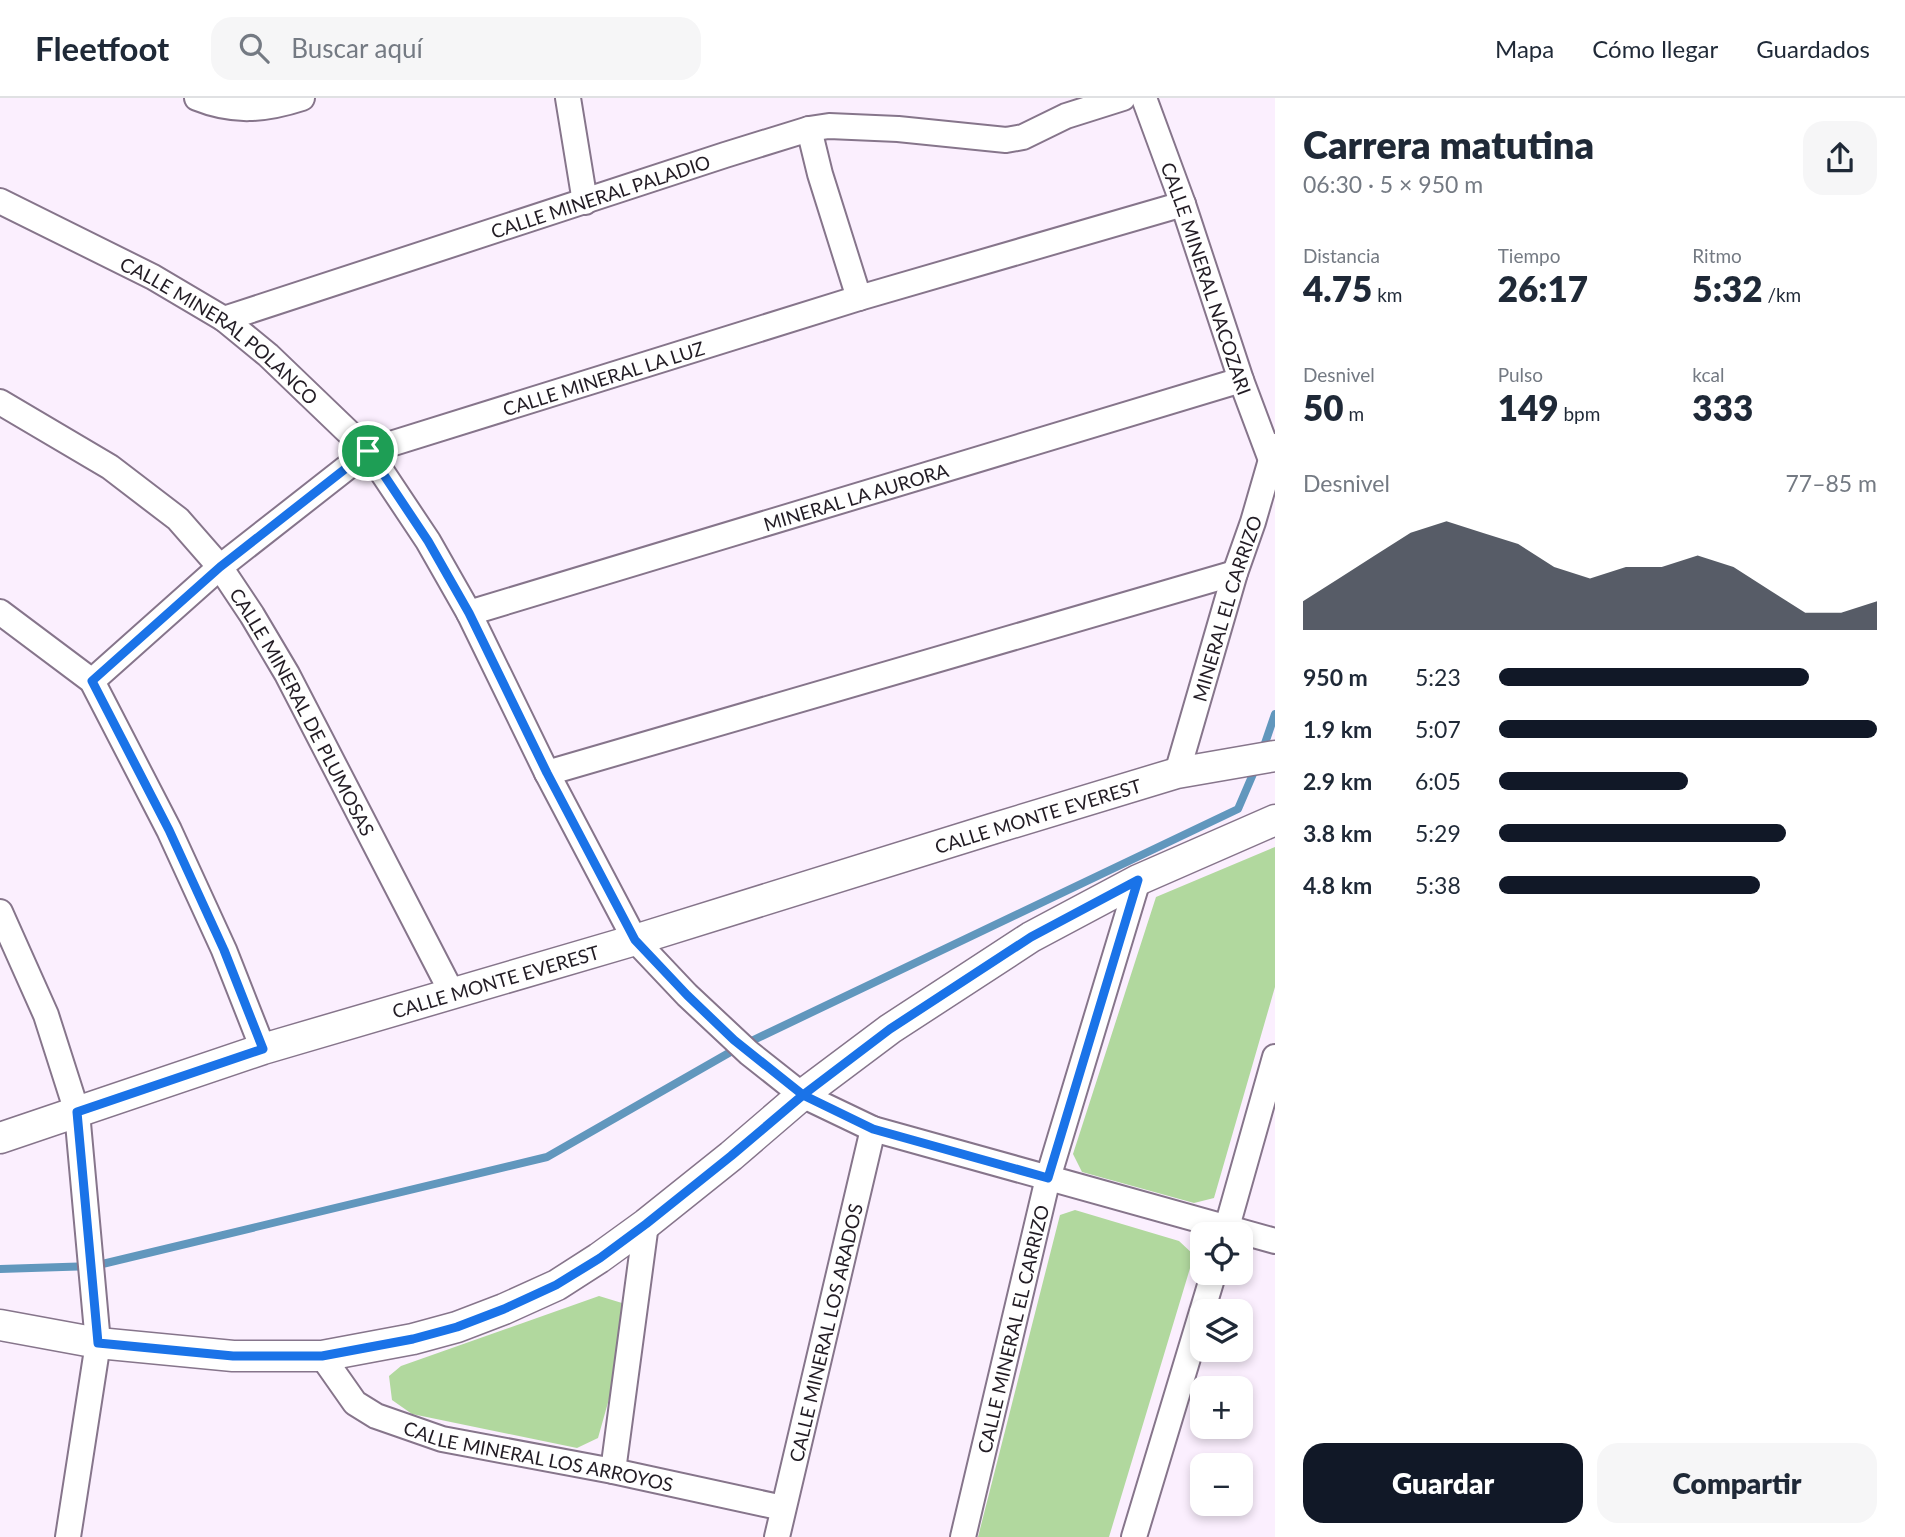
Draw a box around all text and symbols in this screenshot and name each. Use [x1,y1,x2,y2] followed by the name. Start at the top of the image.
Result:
[211,17,701,80] search box
[35,28,169,68] text: Fleetfoot
[235,29,273,67] icon: search
[291,32,423,64] text: Buscar aquí
[1495,34,1554,63] text: Mapa
[1592,34,1718,63] text: Cómo llegar
[1756,34,1870,63] text: Guardados
[1303,121,1594,167] text: Carrera matutina
[1803,121,1877,195] button: share
[488,149,713,242] street label: CALLE MINERAL PALADIO
[1157,159,1257,398] street label: CALLE MINERAL NACOZARI
[1303,170,1483,198] text: 06:30 · 5 × 950 m
[1303,244,1380,267] text: Distancia
[1498,244,1560,267] text: Tiempo
[1692,244,1742,267] text: Ritmo
[117,251,323,409] street label: CALLE MINERAL POLANCO
[1303,267,1372,309] text: 4.75
[1498,267,1588,309] text: 26:17
[1692,267,1763,309] text: 5:32
[1372,283,1402,306] text: km
[1763,283,1801,306] text: /km
[500,335,707,420] street label: CALLE MINERAL LA LUZ
[1303,363,1375,386] text: Desnivel
[1498,363,1543,386] text: Pulso
[1692,363,1724,386] text: kcal
[1303,386,1344,428] text: 50
[1498,386,1559,428] text: 149
[1692,386,1753,428] text: 333
[1344,402,1364,425] text: m
[1559,402,1600,425] text: bpm
[338,421,398,481] pin
[349,432,387,470] icon: arrive
[761,458,951,535] street label: MINERAL LA AURORA
[1303,469,1390,497] text: Desnivel
[1785,469,1877,497] text: 77–85 m
[1187,512,1266,704] street label: MINERAL EL CARRIZO
[225,583,380,839] street label: CALLE MINERAL DE PLUMOSAS
[1303,663,1368,691] text: 950 m
[1415,663,1461,691] text: 5:23
[1303,715,1372,743] text: 1.9 km
[1415,715,1461,743] text: 5:07
[1303,767,1372,795] text: 2.9 km
[1415,767,1461,795] text: 6:05
[932,773,1144,858] street label: CALLE MONTE EVEREST
[1303,819,1372,847] text: 3.8 km
[1415,819,1461,847] text: 5:29
[1303,871,1372,899] text: 4.8 km
[1415,871,1461,899] text: 5:38
[389,940,602,1022] street label: CALLE MONTE EVEREST
[784,1201,867,1464] street label: CALLE MINERAL LOS ARADOS
[972,1202,1053,1455] street label: CALLE MINERAL EL CARRIZO
[1190,1222,1253,1516] map controls
[1190,1222,1253,1285] button: locate
[1190,1299,1253,1362] button: layers
[1190,1376,1253,1439] button: +
[401,1415,676,1495] street label: CALLE MINERAL LOS ARROYOS
[1303,1443,1583,1523] button: Guardar
[1597,1443,1877,1523] button: Compartir
[1190,1453,1253,1516] button: −

